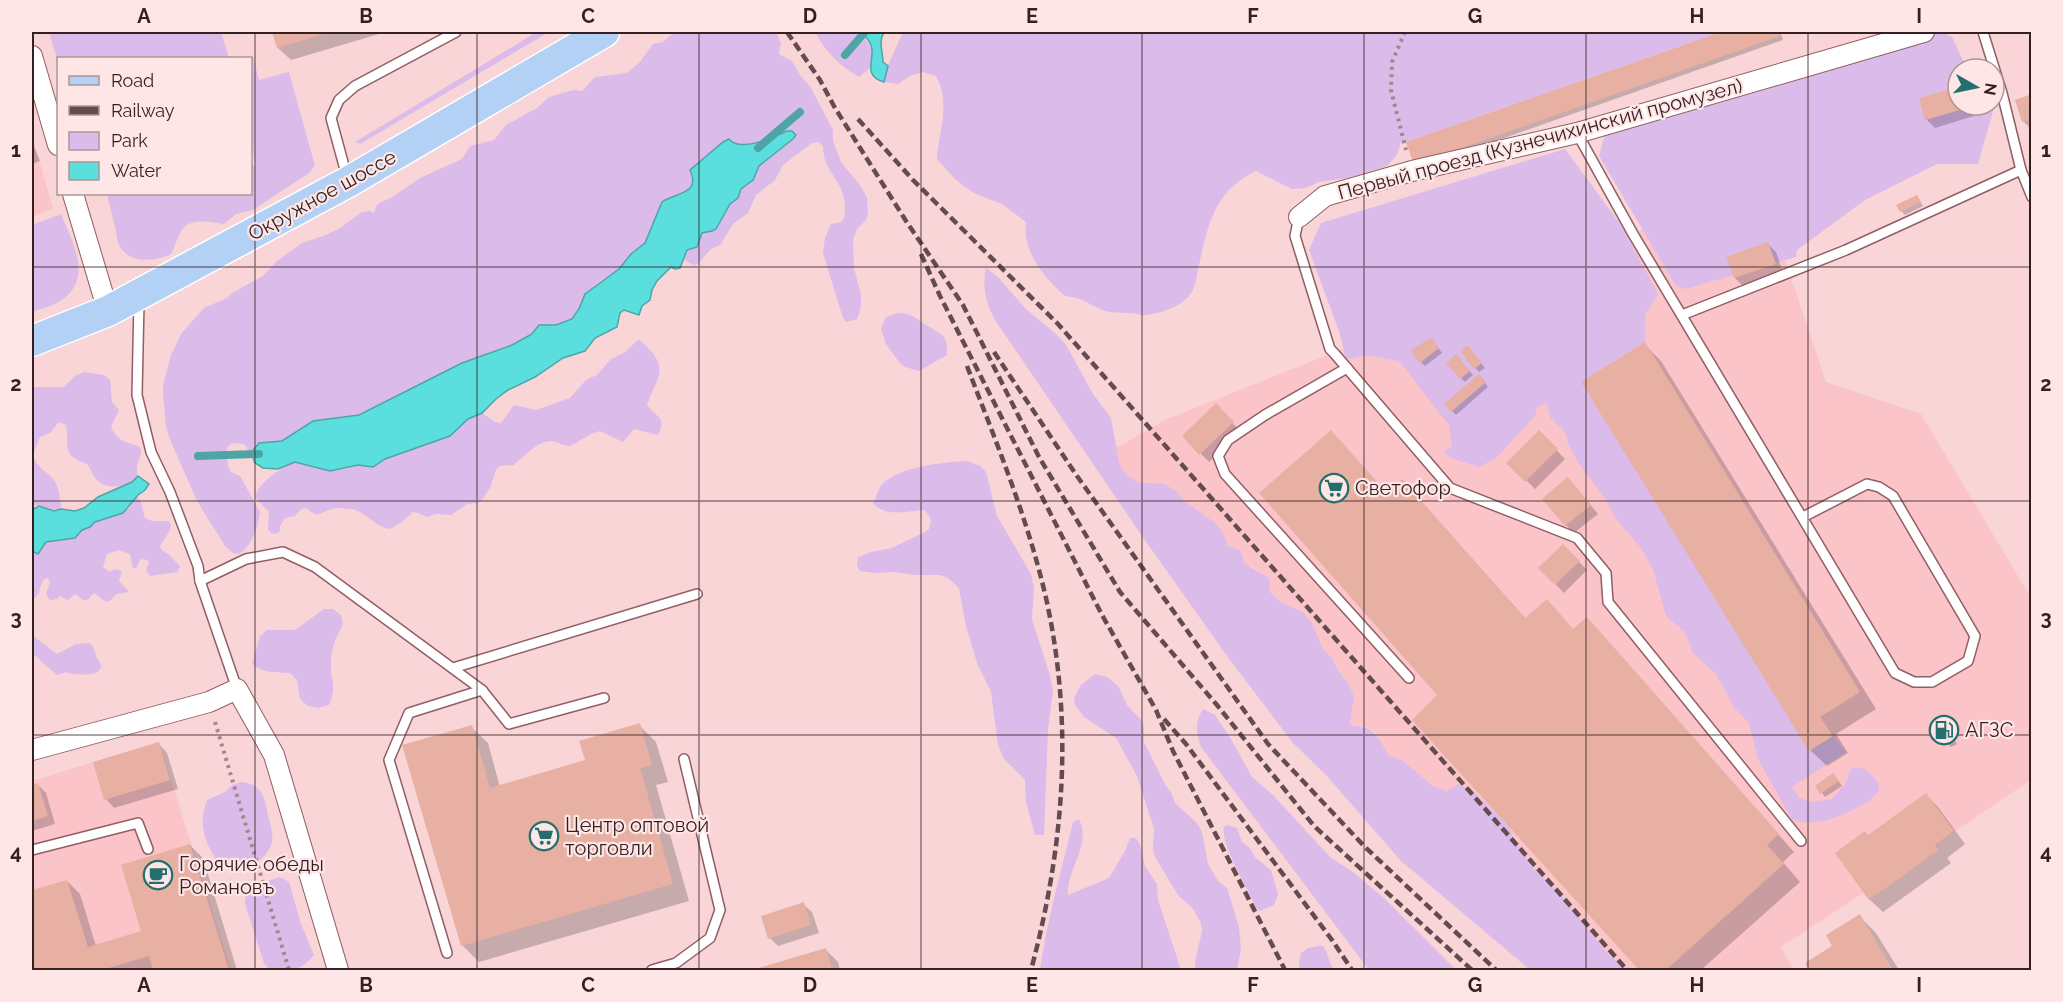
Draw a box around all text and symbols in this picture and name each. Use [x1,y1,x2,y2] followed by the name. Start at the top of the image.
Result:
[137,4,151,28] text: A
[359,4,373,28] text: B
[581,4,595,28] text: C
[803,4,817,28] text: D
[1026,4,1038,28] text: E
[1247,4,1259,28] text: F
[1468,4,1482,28] text: G
[1690,4,1704,28] text: H
[1916,4,1922,28] text: I
[57,57,252,195] legend
[1946,57,2006,117] north arrow
[111,70,154,91] text: Road
[1335,73,1745,205] street label: Первый проезд (Кузнечихинский промузел)
[1980,82,2001,97] text: N
[111,100,175,121] text: Railway
[111,130,148,151] text: Park
[11,138,21,162] text: 1
[2041,138,2051,162] text: 1
[244,144,401,246] street label: Окружное шоссе
[111,160,162,181] text: Water
[10,372,22,396] text: 2
[2040,372,2052,396] text: 2
[1318,472,1350,504] supermarket icon: Светофор
[1355,476,1451,500] place label: Светофор
[10,606,22,630] text: 3
[2040,606,2052,630] text: 3
[1928,714,1960,746] fuel station icon: АГЗС
[1965,718,2014,742] place label: АГЗС
[565,813,709,860] place label: Центр оптовой торговли
[528,820,560,852] supermarket icon: Центр оптовой торговли
[10,840,22,864] text: 4
[2040,840,2052,864] text: 4
[179,852,324,899] place label: Горячие обеды Романовъ
[142,859,174,891] cafe icon: Горячие обеды Романовъ
[137,973,151,997] text: A
[359,973,373,997] text: B
[581,973,595,997] text: C
[803,973,817,997] text: D
[1026,973,1038,997] text: E
[1247,973,1259,997] text: F
[1468,973,1482,997] text: G
[1690,973,1704,997] text: H
[1916,973,1922,997] text: I

